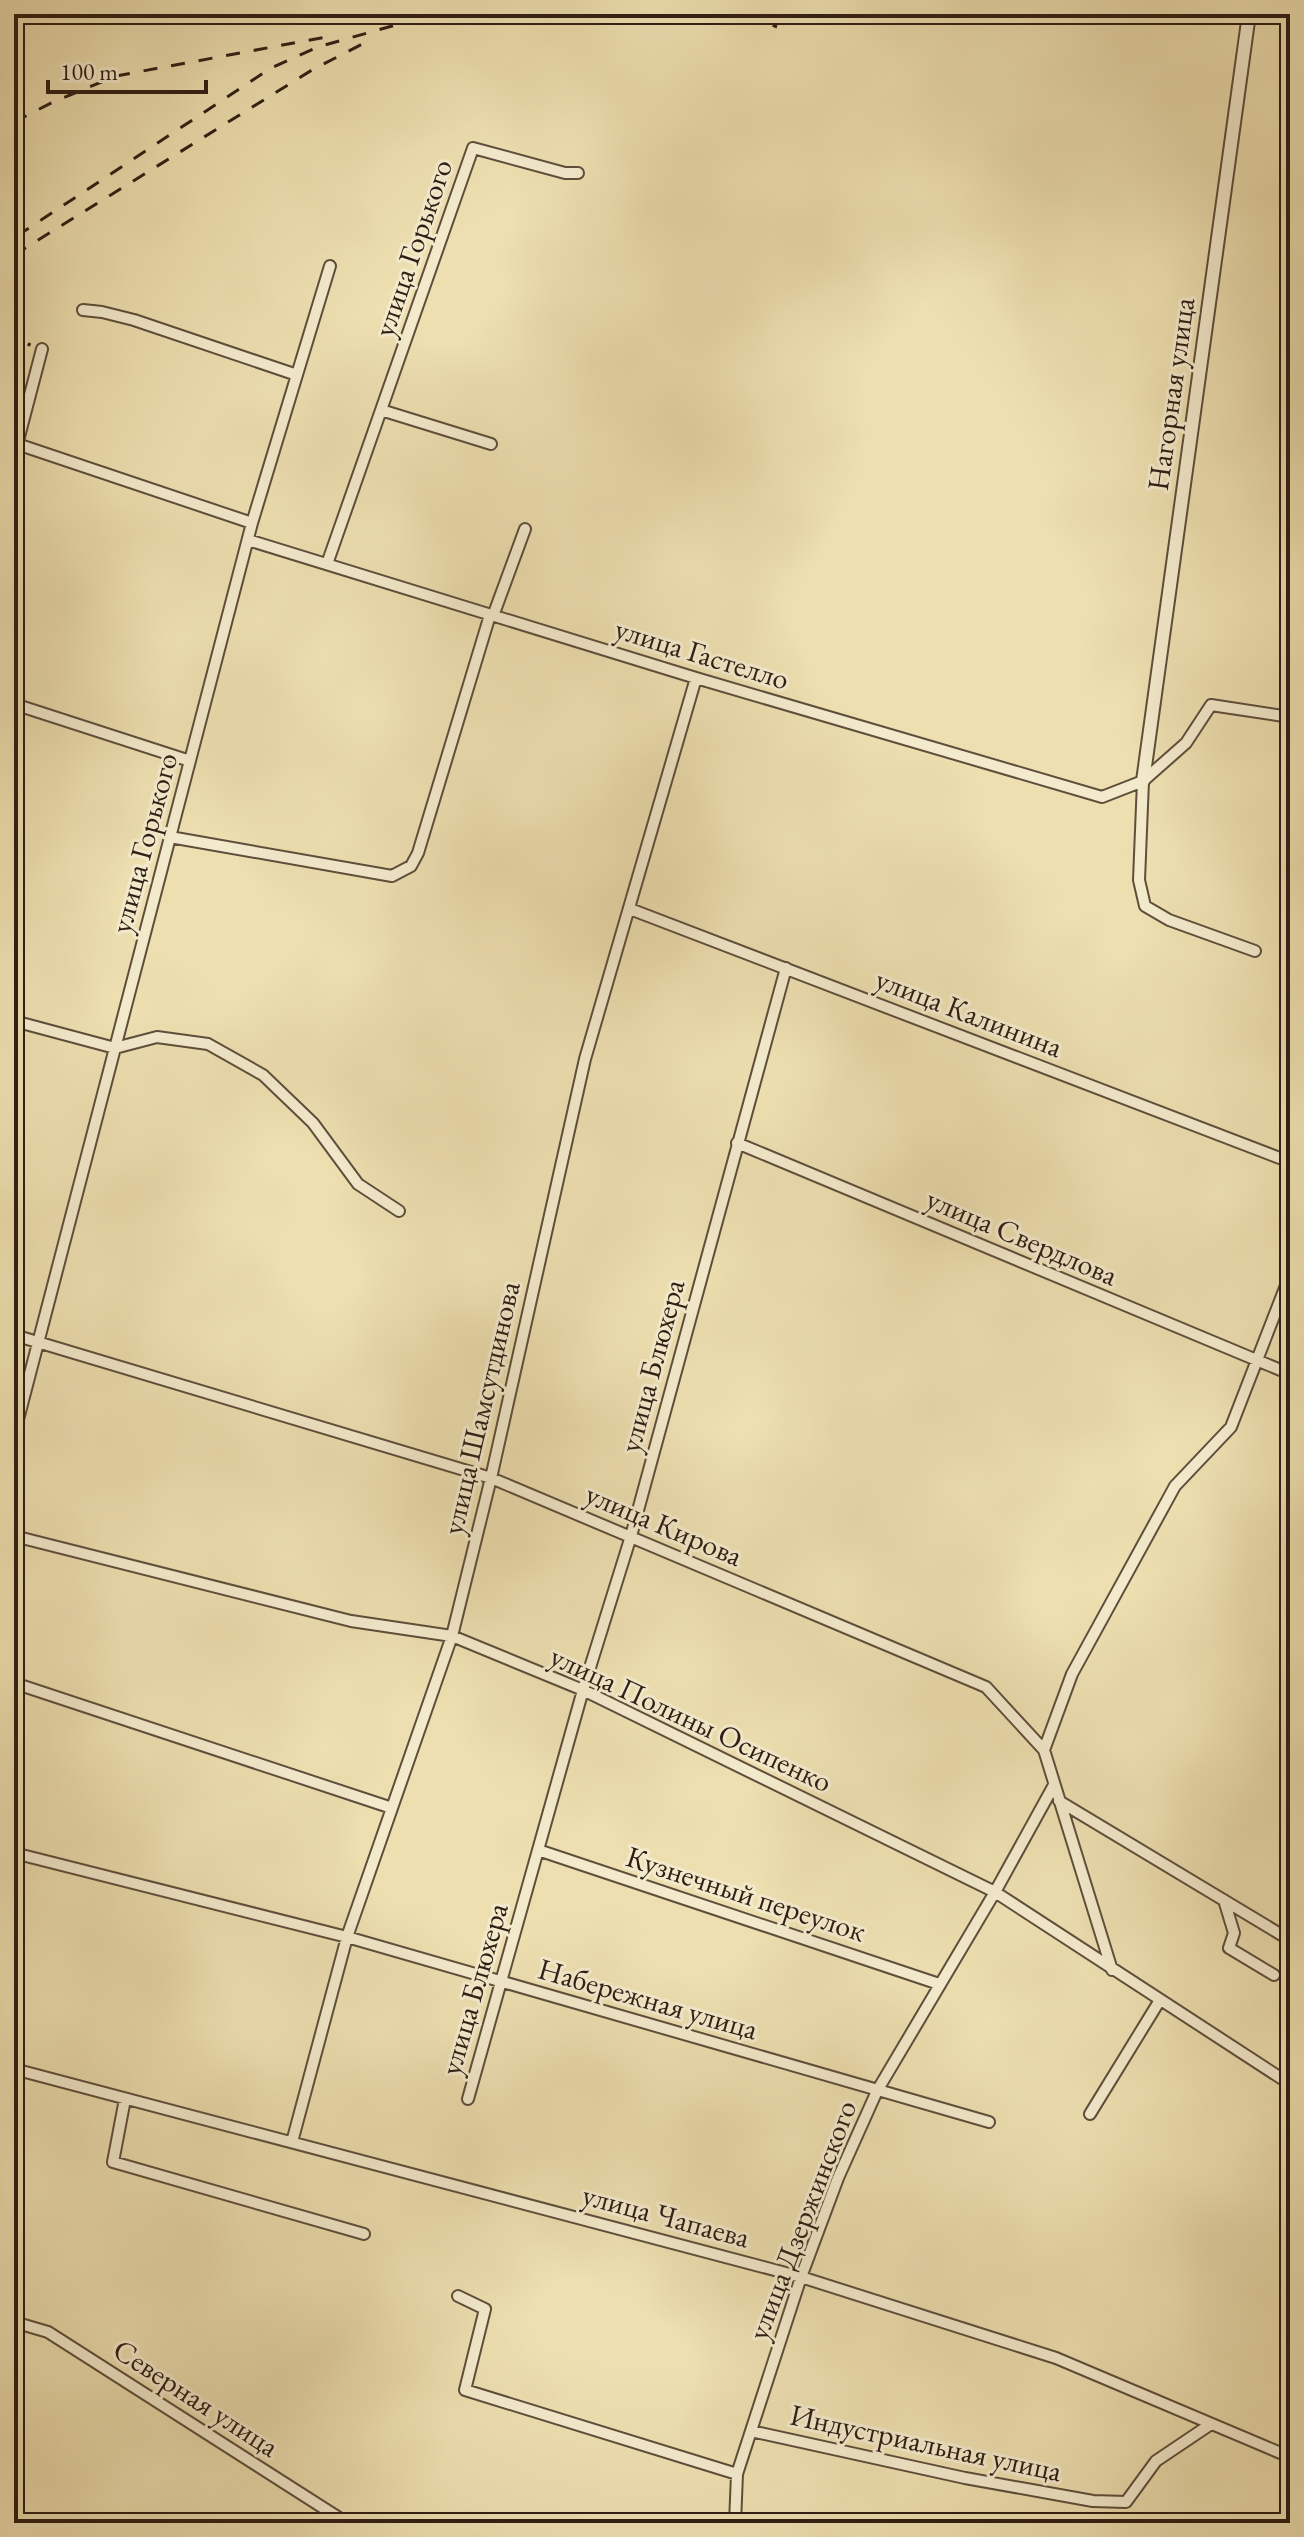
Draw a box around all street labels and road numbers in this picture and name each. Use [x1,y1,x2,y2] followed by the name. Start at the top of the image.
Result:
[364,154,461,342] street label: улица Горького
[1138,295,1203,493] street label: Нагорная улица
[610,609,794,699] street label: улица Гастелло
[101,748,186,937] street label: улица Горького
[870,959,1068,1066] street label: улица Калинина
[921,1179,1124,1294] street label: улица Свердлова
[610,1275,693,1457] street label: улица Блюхера
[432,1277,529,1538] street label: улица Шамсутдинова
[580,1474,749,1575] street label: улица Кирова
[544,1636,838,1801] street label: улица Полины Осипенко
[622,1836,871,1951] street label: Кузнечный переулок
[430,1898,517,2080] street label: улица Блюхера
[534,1949,762,2049] street label: Набережная улица
[738,2095,865,2345] street label: улица Дзержинского
[578,2174,754,2257] street label: улица Чапаева
[106,2329,287,2466] street label: Северная улица
[787,2395,1066,2490] street label: Индустриальная улица

